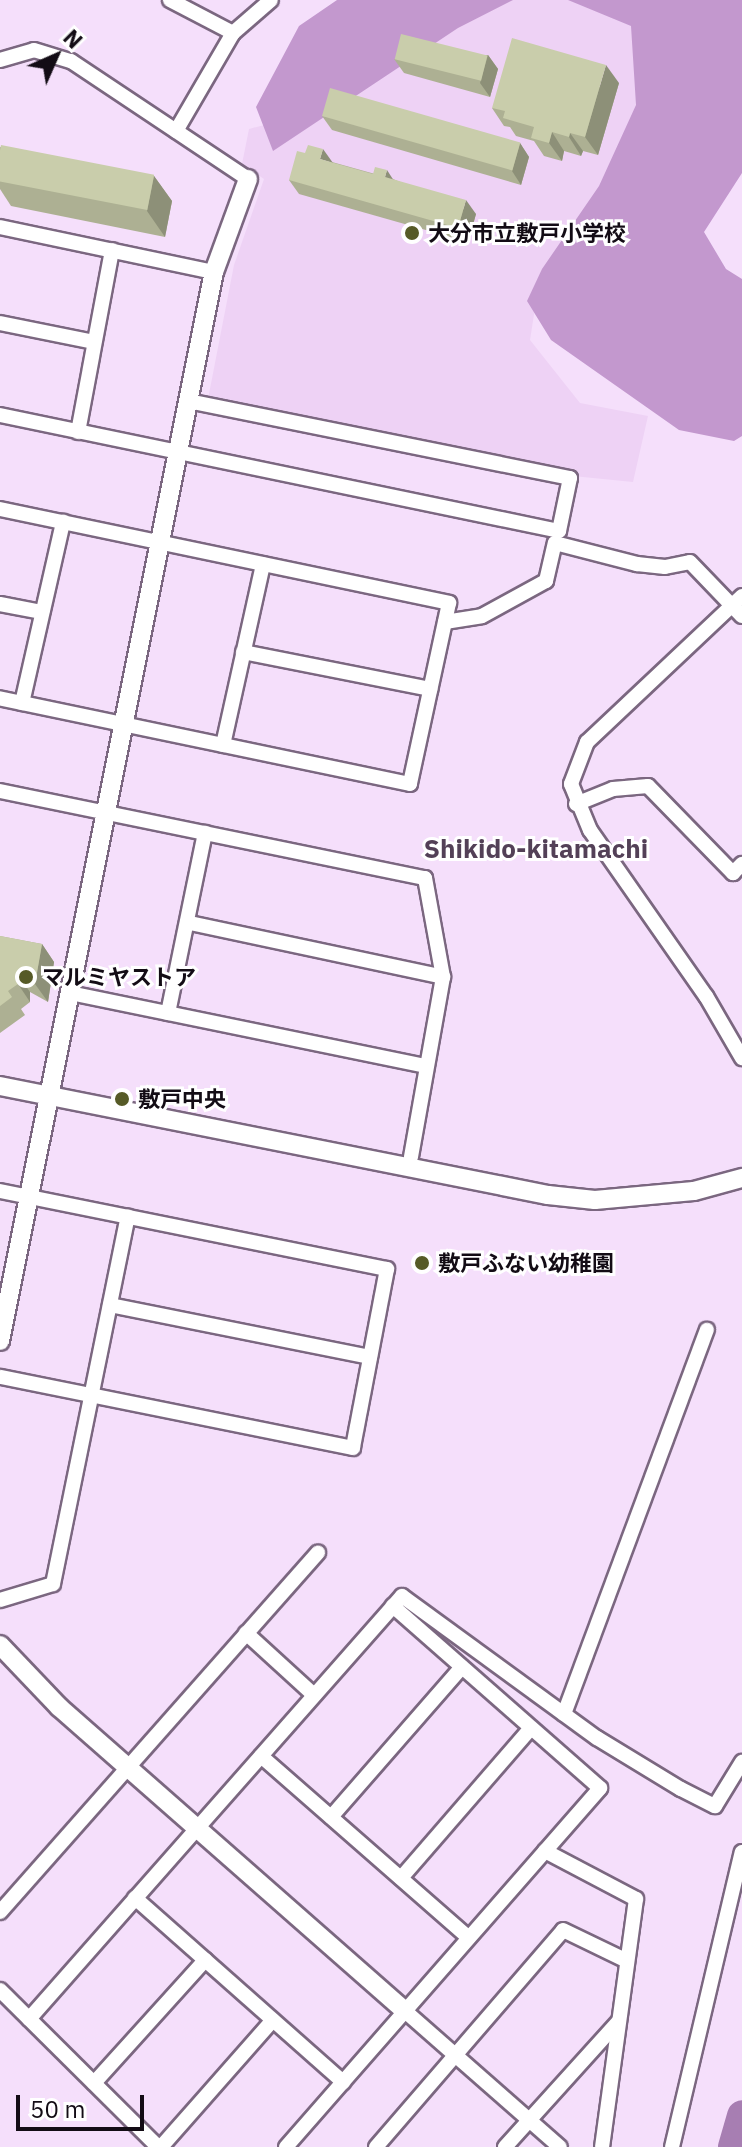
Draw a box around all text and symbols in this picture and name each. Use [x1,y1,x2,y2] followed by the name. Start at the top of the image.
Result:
[16,16,96,96] north arrow
[57,23,89,55] text: N
[428,220,626,246] place label: 大分市立敷戸小学校
[403,224,421,242] marker: 大分市立敷戸小学校
[424,833,648,865] district label: Shikido-kitamachi
[42,964,196,990] place label: マルミヤストア
[17,968,35,986] marker: マルミヤストア
[138,1086,226,1112] place label: 敷戸中央
[113,1090,131,1108] marker: 敷戸中央
[438,1250,614,1276] place label: 敷戸ふない幼稚園
[413,1254,431,1272] marker: 敷戸ふない幼稚園
[20,2079,148,2129] scale bar
[30,2093,85,2125] text: 50 m

